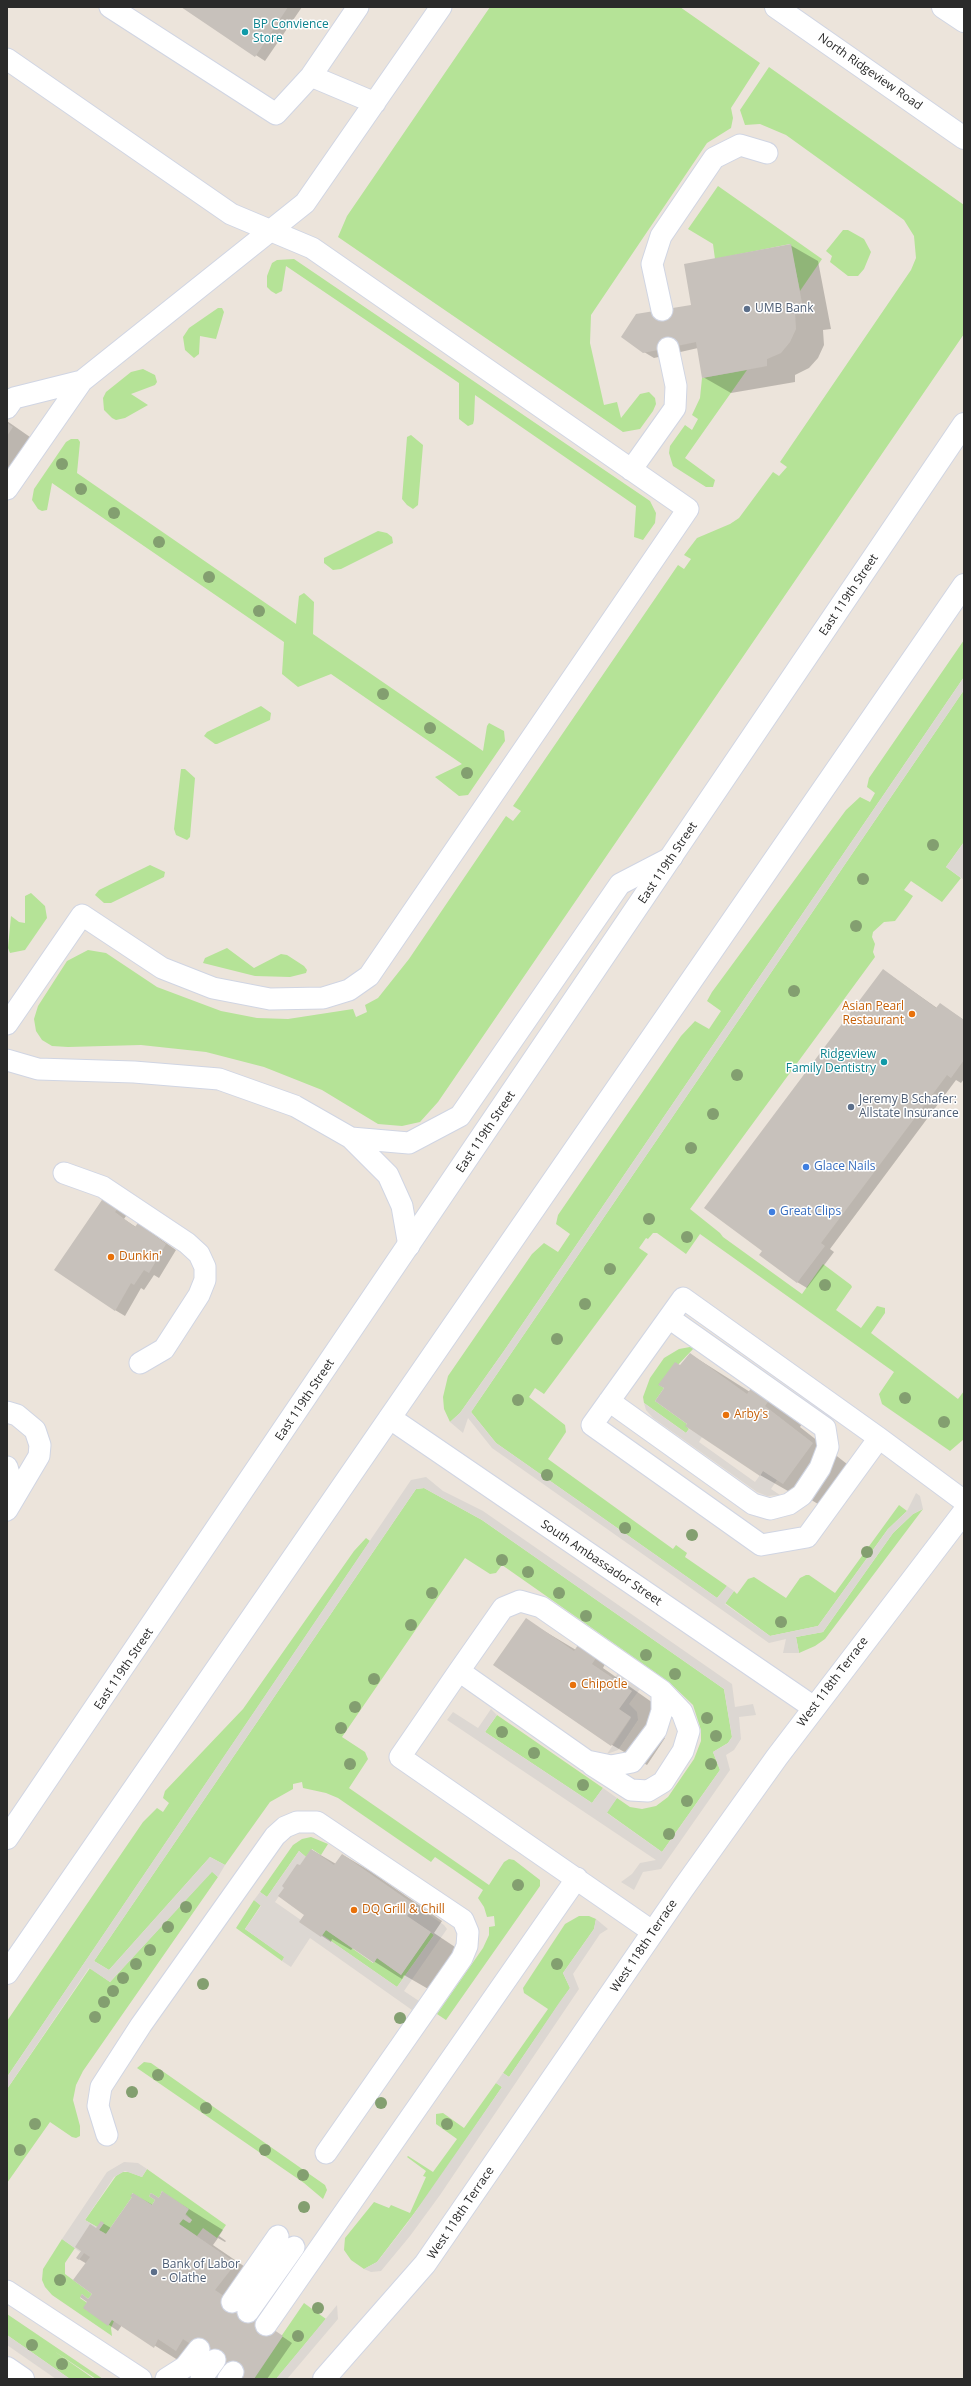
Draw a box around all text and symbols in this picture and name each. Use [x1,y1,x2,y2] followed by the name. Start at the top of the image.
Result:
[253,18,329,46] place label: BP Convience Store
[240,27,250,37] marker: BP Convience Store
[815,31,925,113] street label: North Ridgeview Road
[755,302,813,316] place label: UMB Bank
[742,304,752,314] marker: UMB Bank
[816,551,882,639] street label: East 119th Street
[635,819,701,907] street label: East 119th Street
[842,1000,904,1028] place label: Asian Pearl Restaurant
[907,1009,917,1019] marker: Asian Pearl Restaurant
[786,1048,876,1076] place label: Ridgeview Family Dentistry
[879,1057,889,1067] marker: Ridgeview Family Dentistry
[453,1088,519,1176] street label: East 119th Street
[859,1093,959,1121] place label: Jeremy B Schafer: Allstate Insurance
[846,1102,856,1112] marker: Jeremy B Schafer: Allstate Insurance
[814,1160,876,1174] place label: Glace Nails
[801,1162,811,1172] marker: Glace Nails
[780,1205,841,1219] place label: Great Clips
[767,1207,777,1217] marker: Great Clips
[119,1250,162,1264] place label: Dunkin'
[106,1252,116,1262] marker: Dunkin'
[272,1356,338,1444] street label: East 119th Street
[734,1408,768,1422] place label: Arby's
[721,1410,731,1420] marker: Arby's
[538,1517,664,1609] street label: South Ambassador Street
[91,1625,157,1713] street label: East 119th Street
[795,1634,871,1730] street label: West 118th Terrace
[581,1678,628,1692] place label: Chipotle
[568,1680,578,1690] marker: Chipotle
[608,1897,680,1995] street label: West 118th Terrace
[362,1903,445,1917] place label: DQ Grill & Chill
[349,1905,359,1915] marker: DQ Grill & Chill
[425,2164,497,2262] street label: West 118th Terrace
[162,2258,240,2286] place label: Bank of Labor - Olathe
[149,2267,159,2277] marker: Bank of Labor - Olathe

